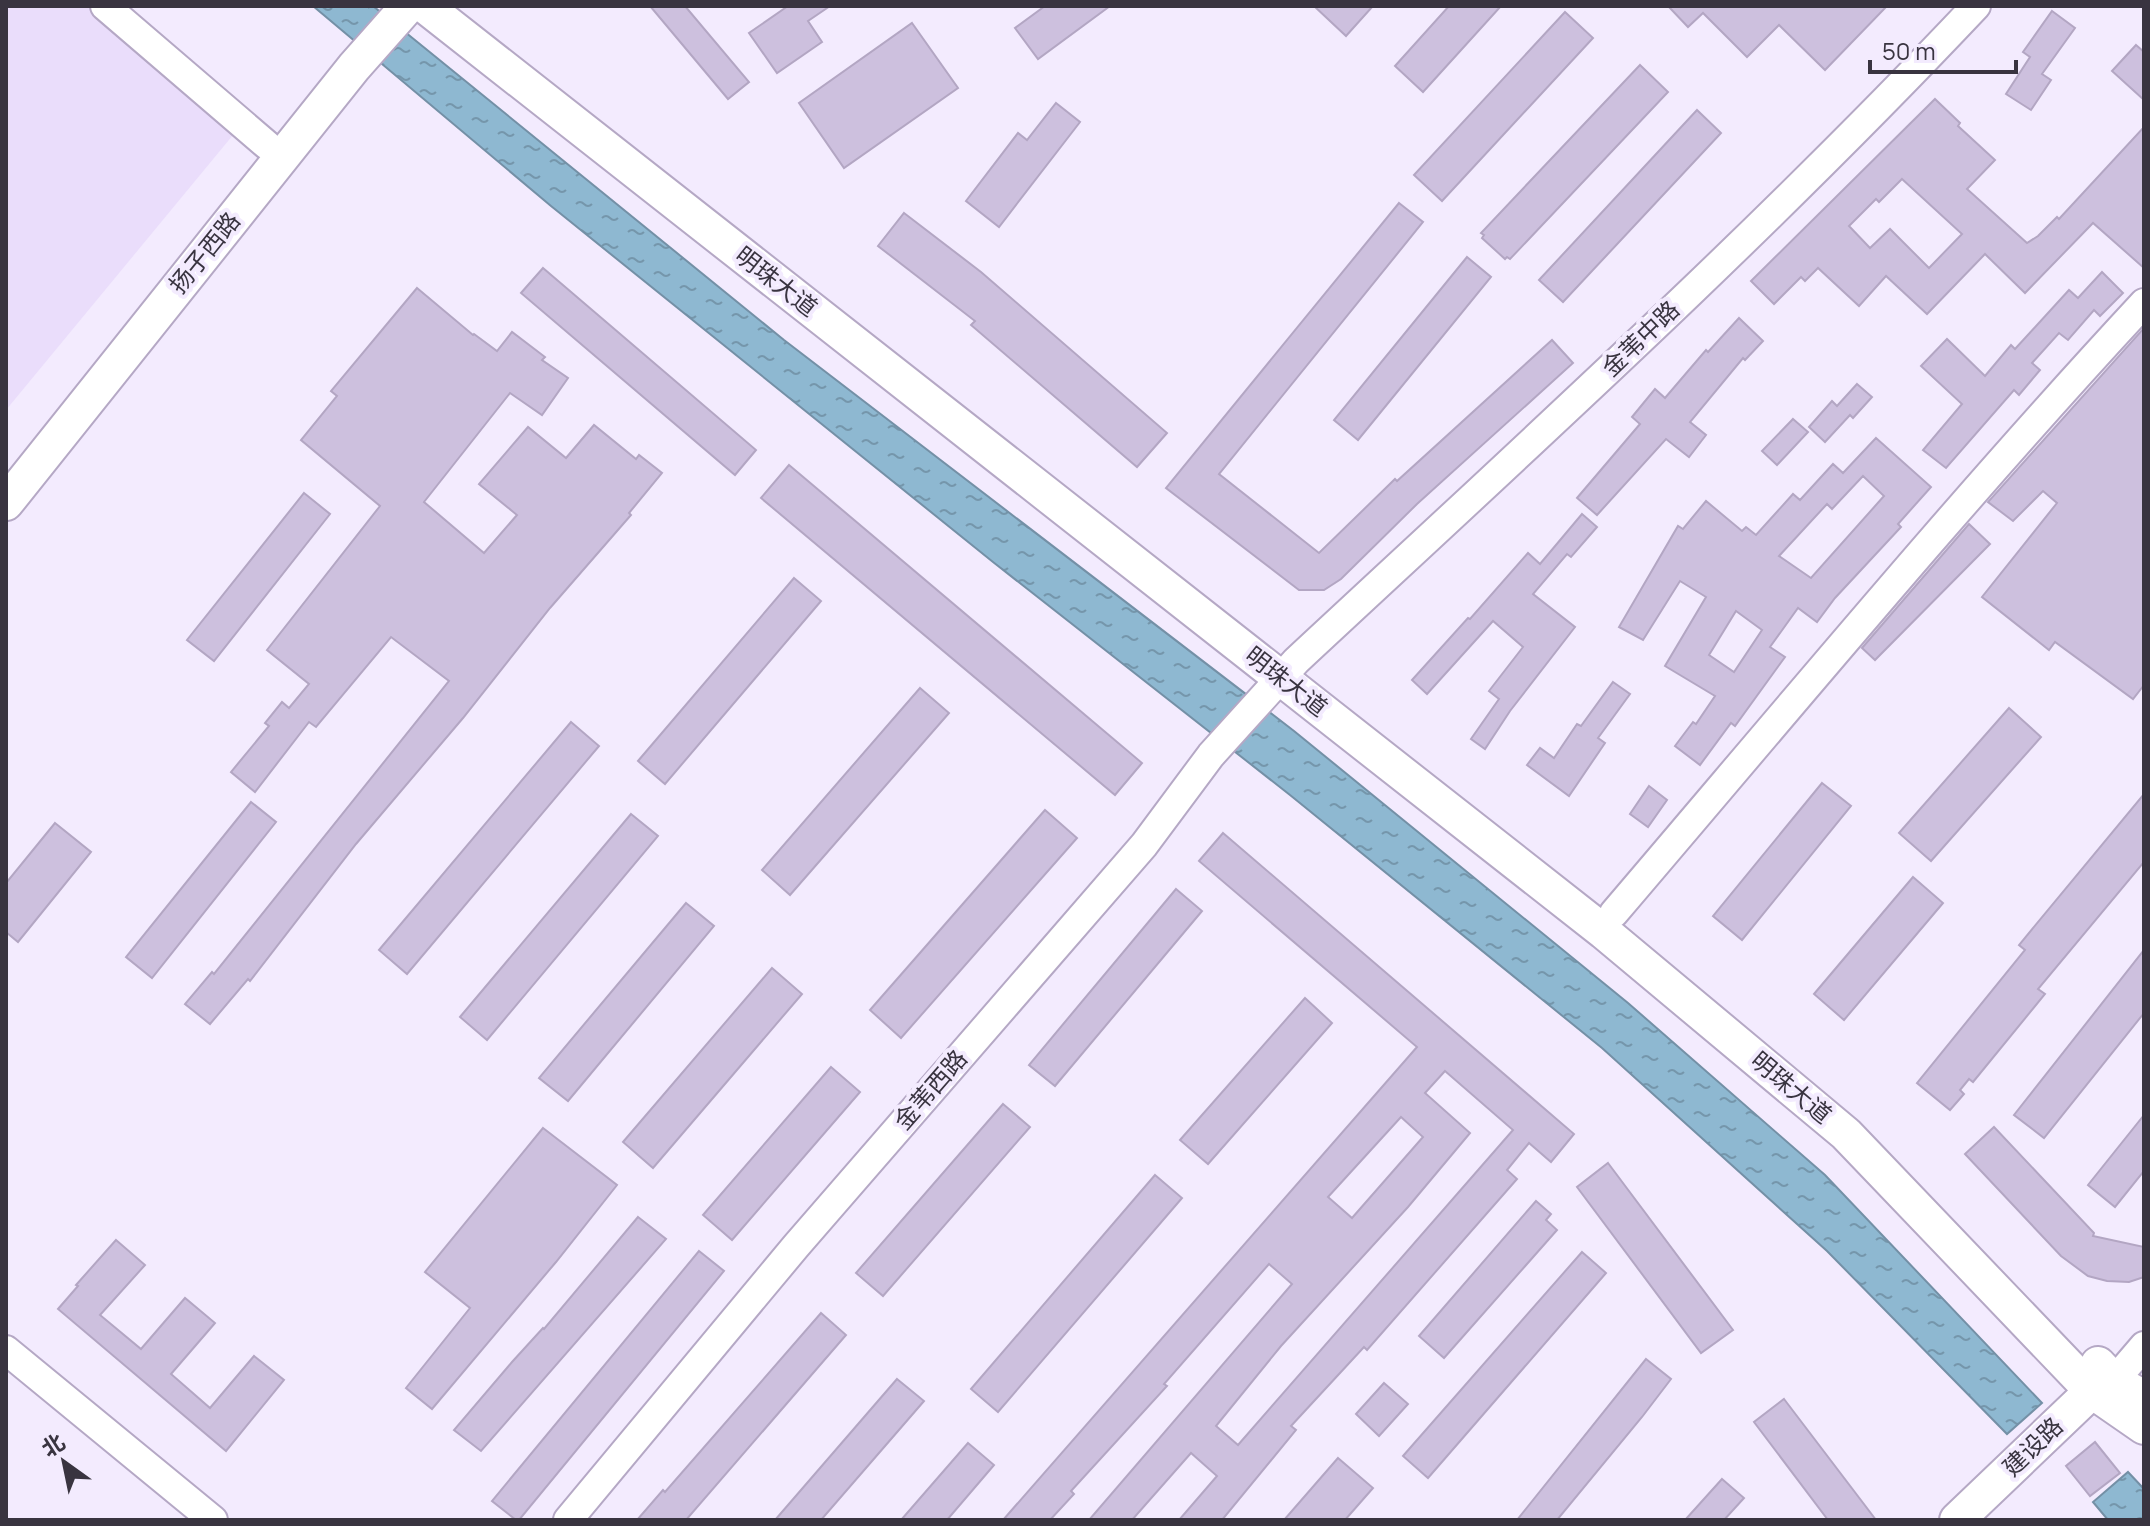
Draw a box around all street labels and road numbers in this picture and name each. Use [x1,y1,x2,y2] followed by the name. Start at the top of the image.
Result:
[161,204,247,300] street label: 扬子西路
[729,238,825,323] street label: 明珠大道
[1594,293,1686,383] street label: 金苇中路
[1239,638,1335,723] street label: 明珠大道
[886,1042,974,1136] street label: 金苇西路
[1745,1043,1839,1130] street label: 明珠大道
[1995,1409,2069,1483] street label: 建设路

